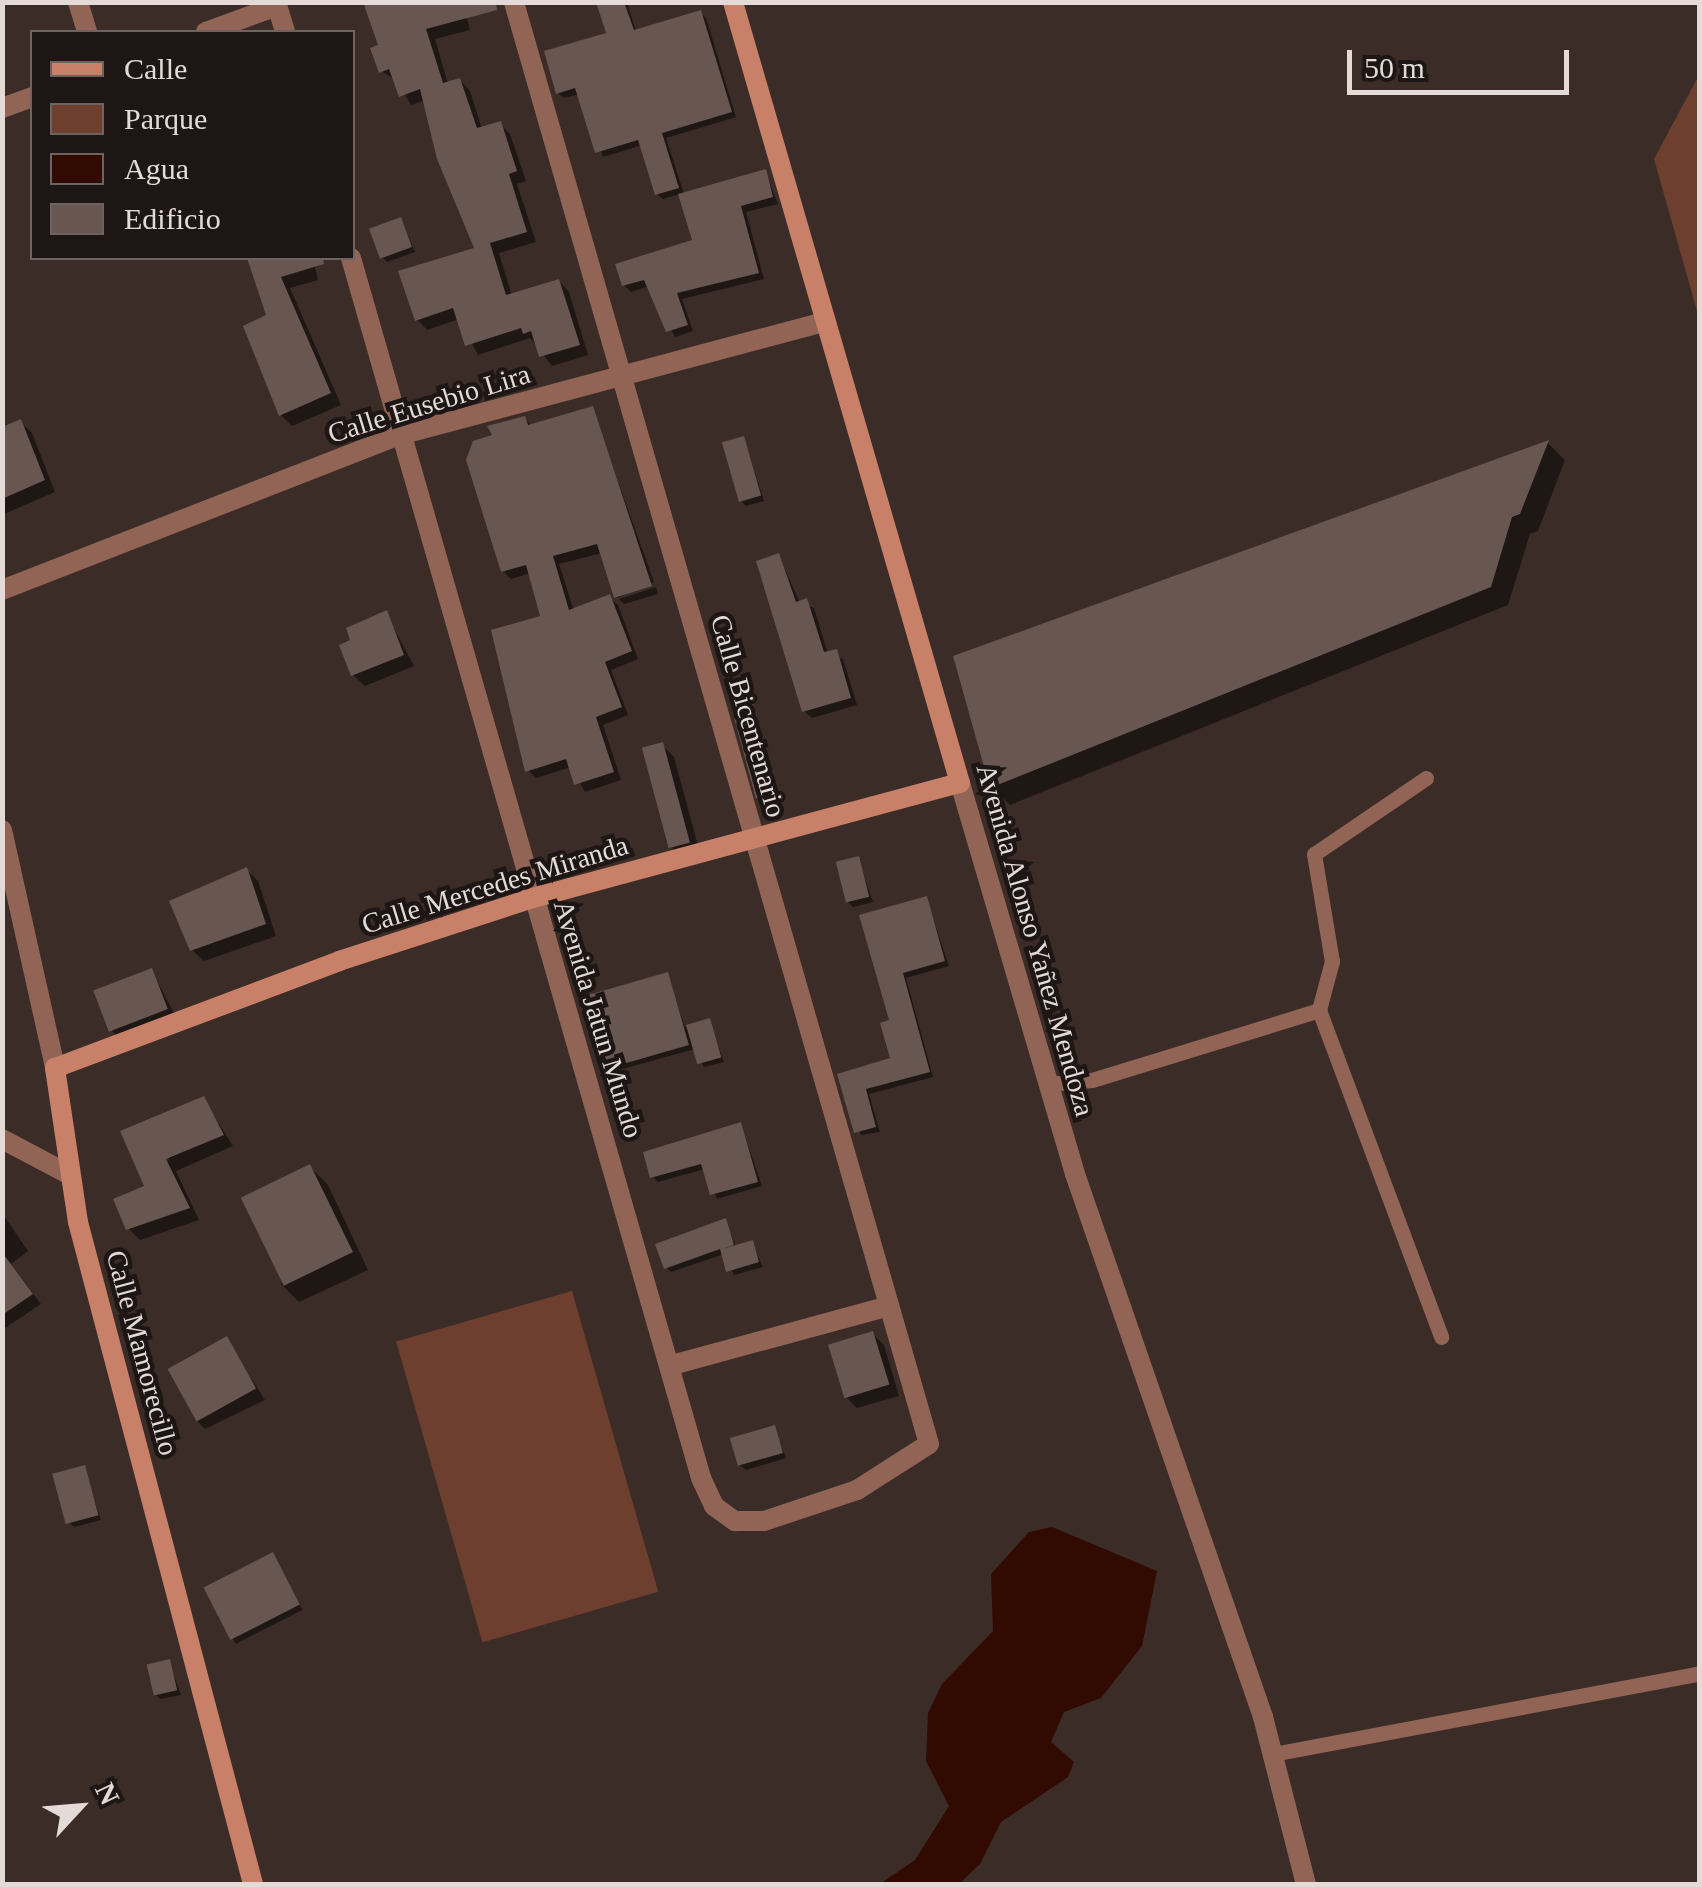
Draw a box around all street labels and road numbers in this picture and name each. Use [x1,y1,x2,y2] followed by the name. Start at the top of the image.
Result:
[324,357,534,451] street label: Calle Eusebio Lira
[703,611,793,821] street label: Calle Bicentenario
[968,759,1102,1121] street label: Avenida Alonso Yañez Mendoza
[358,828,632,942] street label: Calle Mercedes Miranda
[546,896,650,1142] street label: Avenida Jatun Mundo
[99,1247,185,1459] street label: Calle Mamorecillo

